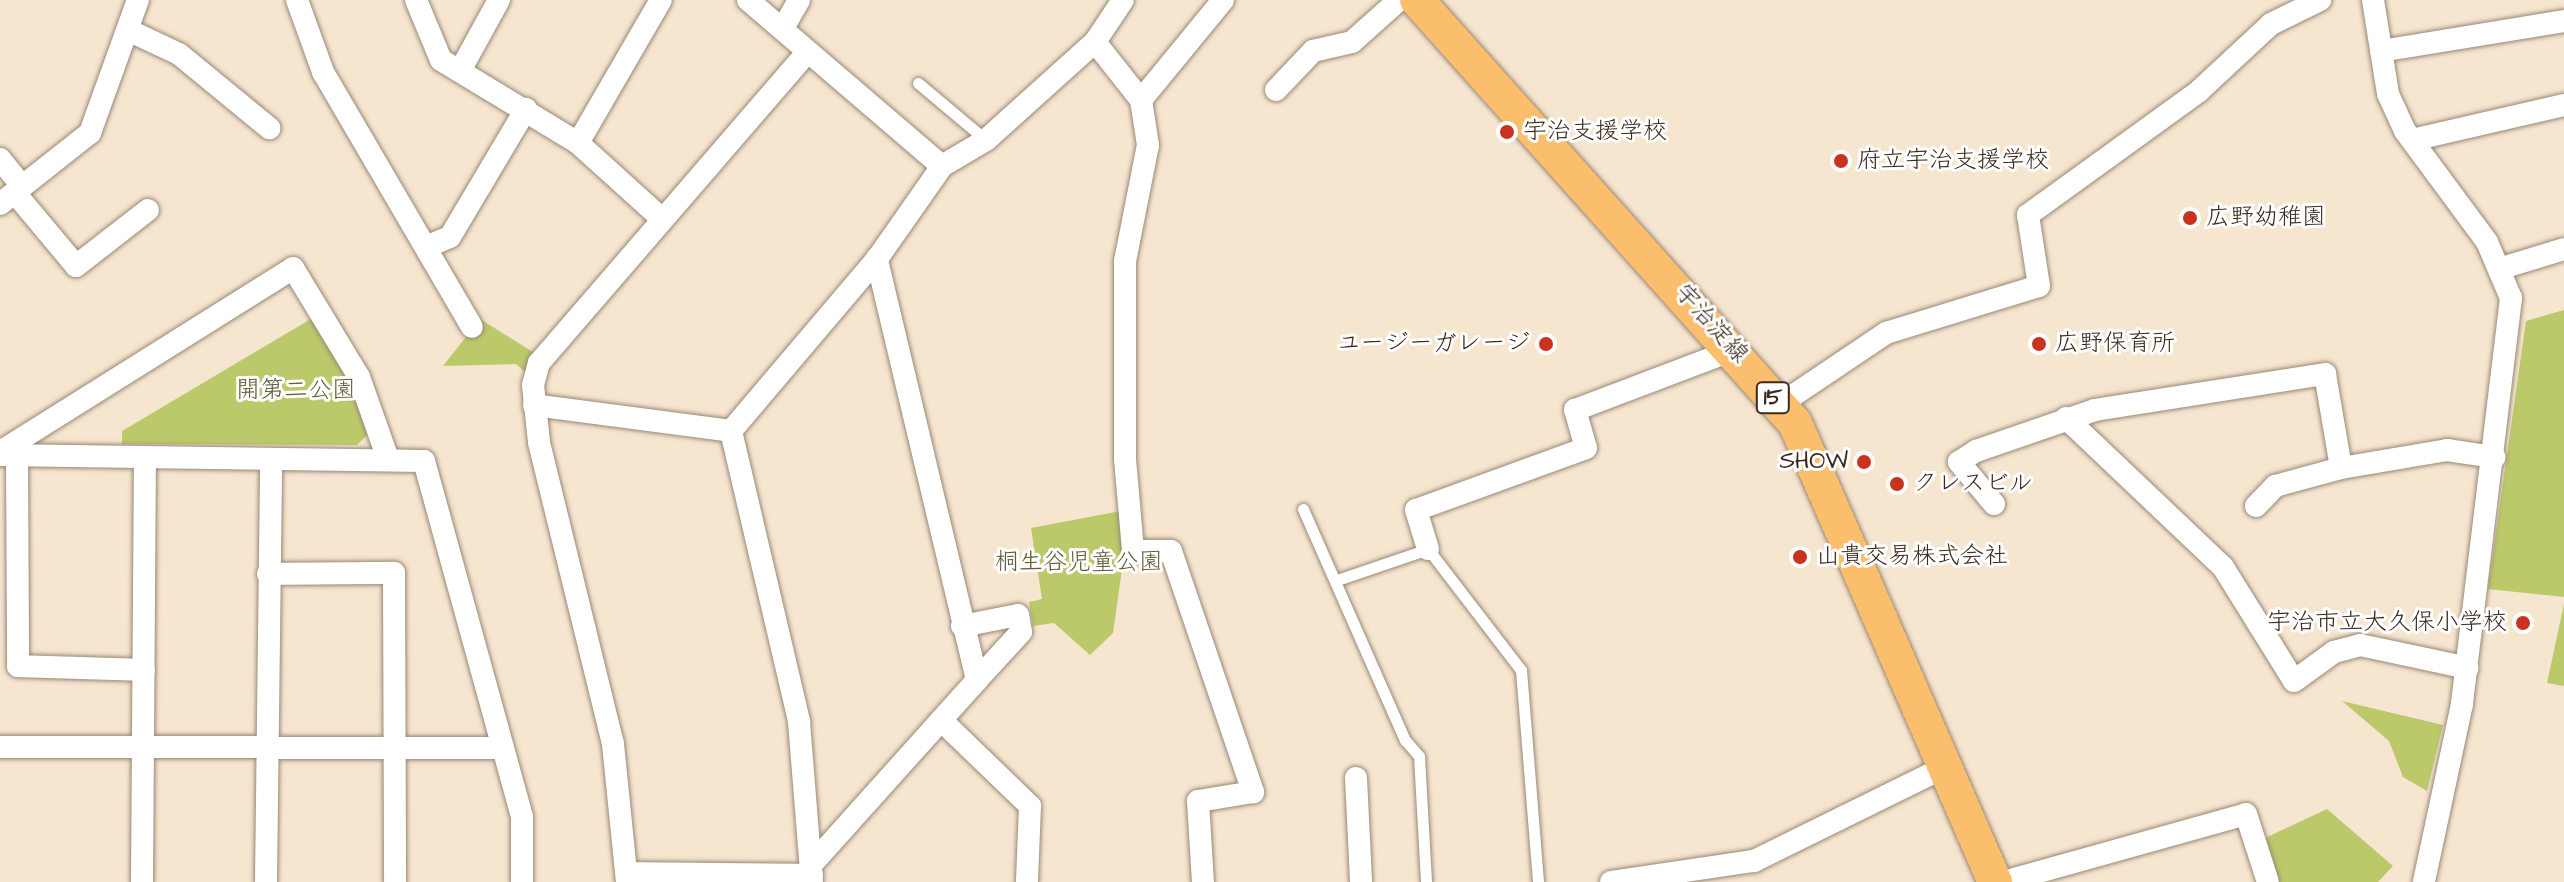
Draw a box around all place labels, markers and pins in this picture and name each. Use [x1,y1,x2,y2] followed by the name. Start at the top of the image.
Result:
[1523,118,1667,146] place label: 宇治支援学校
[1498,123,1516,141] marker: 宇治支援学校
[1857,147,2049,175] place label: 府立宇治支援学校
[1832,152,1850,170] marker: 府立宇治支援学校
[2206,204,2326,232] place label: 広野幼稚園
[2181,209,2199,227] marker: 広野幼稚園
[1338,330,1530,358] place label: ユージーガレージ
[2055,330,2175,358] place label: 広野保育所
[1537,335,1555,353] marker: ユージーガレージ
[2030,335,2048,353] marker: 広野保育所
[1779,448,1848,476] place label: SHOW
[1855,453,1873,471] marker: SHOW
[1913,470,2033,498] place label: クレスビル
[1888,475,1906,493] marker: クレスビル
[1816,543,2008,571] place label: 山貴交易株式会社
[1791,548,1809,566] marker: 山貴交易株式会社
[2267,609,2507,637] place label: 宇治市立大久保小学校
[2514,614,2532,632] marker: 宇治市立大久保小学校

